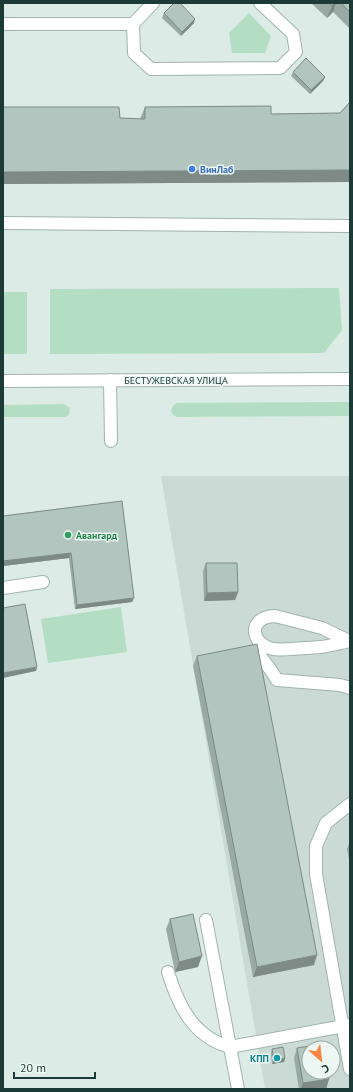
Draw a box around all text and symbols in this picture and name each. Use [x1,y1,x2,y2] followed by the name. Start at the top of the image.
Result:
[200,163,234,176] place label: ВинЛаб
[187,164,197,174] marker: ВинЛаб
[124,374,228,387] street label: БЕСТУЖЕВСКАЯ УЛИЦА
[76,529,118,542] place label: Авангард
[63,530,73,540] marker: Авангард
[301,1040,341,1080] north arrow
[250,1052,269,1065] place label: КПП
[272,1053,282,1063] marker: КПП
[14,1054,95,1080] scale bar
[20,1060,46,1075] text: 20 m
[320,1061,332,1076] text: С

